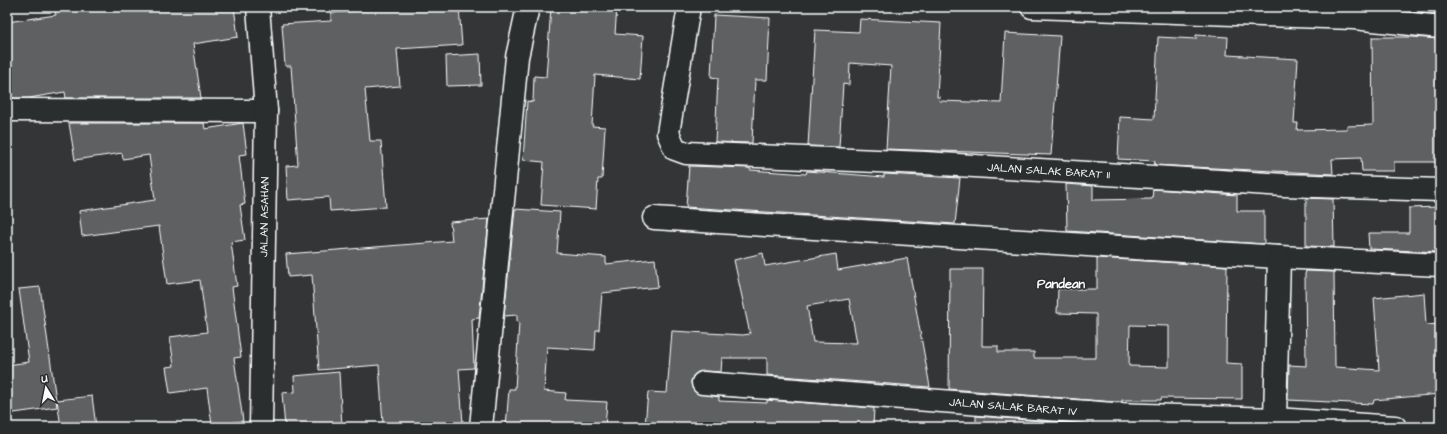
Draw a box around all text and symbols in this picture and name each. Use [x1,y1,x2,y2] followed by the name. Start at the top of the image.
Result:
[987,160,1111,182] street label: JALAN SALAK BARAT II
[256,176,273,257] street label: JALAN ASAHAN
[1037,275,1086,293] district label: Pandean
[26,368,66,408] north arrow
[39,371,49,387] text: U
[949,395,1078,419] street label: JALAN SALAK BARAT IV

